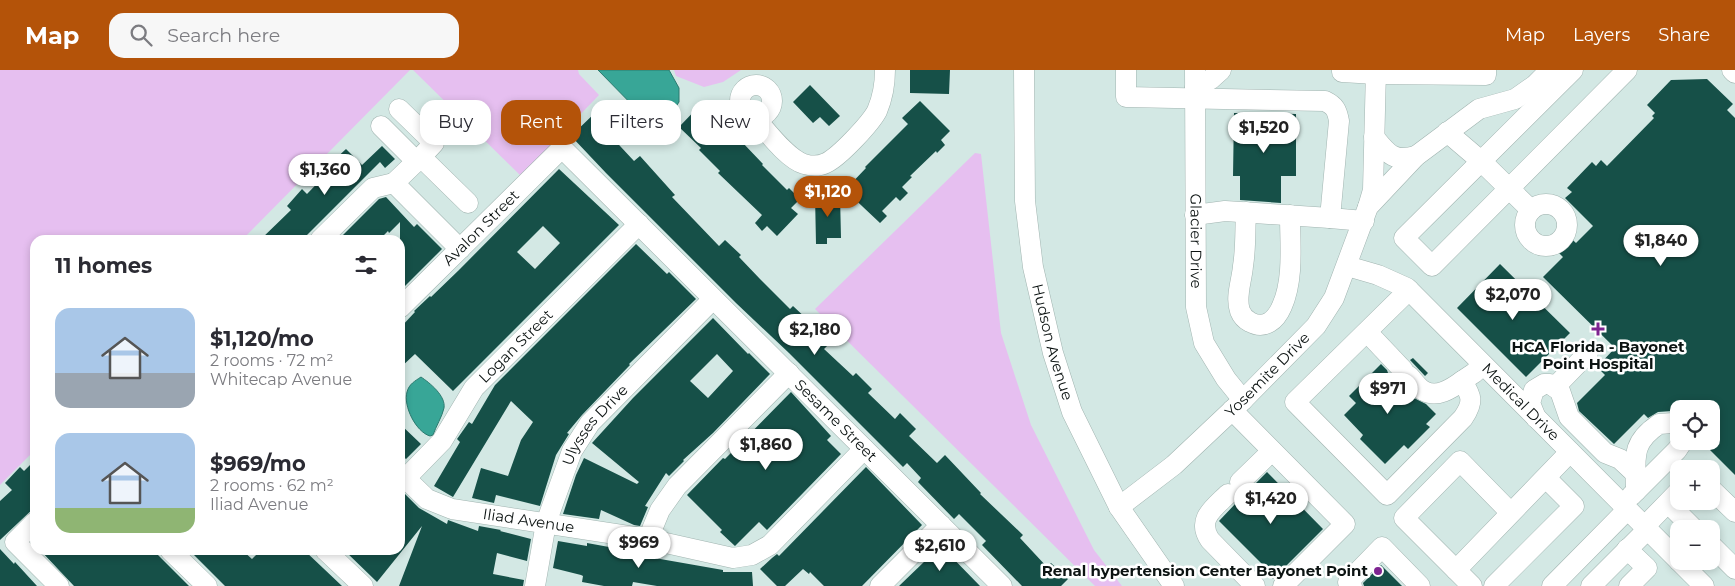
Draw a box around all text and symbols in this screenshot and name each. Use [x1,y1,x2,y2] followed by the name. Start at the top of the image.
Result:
[109,13,459,58] search box
[25,21,79,50] text: Map
[127,21,155,49] icon: search
[167,24,280,47] text: Search here
[1505,24,1545,46] text: Map
[1573,24,1630,46] text: Layers
[1658,24,1710,46] text: Share
[420,100,491,145] chip: Buy
[501,100,581,145] chip: Rent
[591,100,681,145] chip: Filters
[691,100,769,145] chip: New
[1223,112,1305,154] pin: $1,520
[1239,118,1289,137] text: $1,520
[284,154,366,196] pin: $1,360
[299,160,351,179] text: $1,360
[787,176,869,218] pin: $1,120
[805,182,851,201] text: $1,120
[439,186,523,269] street label: Avalon Street
[1187,193,1206,289] street label: Glacier Drive
[1620,224,1702,267] pin: $1,840
[1634,231,1688,250] text: $1,840
[352,251,380,279] icon: filters
[55,253,152,278] text: 11 homes
[1472,278,1554,321] pin: $2,070
[1028,282,1078,403] street label: Hudson Avenue
[1485,285,1541,304] text: $2,070
[475,305,557,387] street label: Logan Street
[774,314,856,356] pin: $2,180
[789,320,841,339] text: $2,180
[1591,322,1605,336] marker: HCA Florida - Bayonet Point Hospital
[210,326,314,351] text: $1,120/mo
[95,328,155,388] icon: home
[1221,328,1313,421] street label: Yosemite Drive
[1512,337,1685,373] place label: HCA Florida - Bayonet Point Hospital
[210,351,333,370] text: 2 rooms · 72 m²
[1478,359,1564,445] street label: Medical Drive
[210,370,352,389] text: Whitecap Avenue
[1358,372,1418,415] pin: $971
[791,375,881,465] street label: Sesame Street
[1370,379,1406,398] text: $971
[558,380,632,468] street label: Ulysses Drive
[1670,400,1720,570] map controls
[1670,400,1720,450] button: locate
[725,428,807,471] pin: $1,860
[740,435,792,454] text: $1,860
[210,451,306,476] text: $969/mo
[95,453,155,513] icon: home
[1670,460,1720,510] button: +
[210,476,334,495] text: 2 rooms · 62 m²
[1230,482,1312,525] pin: $1,420
[1245,489,1297,508] text: $1,420
[210,495,308,514] text: Iliad Avenue
[482,504,576,537] street label: Iliad Avenue
[1670,520,1720,570] button: −
[609,526,669,569] pin: $969
[899,530,981,572] pin: $2,610
[619,533,659,552] text: $969
[914,536,966,555] text: $2,610
[1042,561,1368,580] place label: Renal hypertension Center Bayonet Point
[1372,565,1384,577] marker: Renal hypertension Center Bayonet Point

